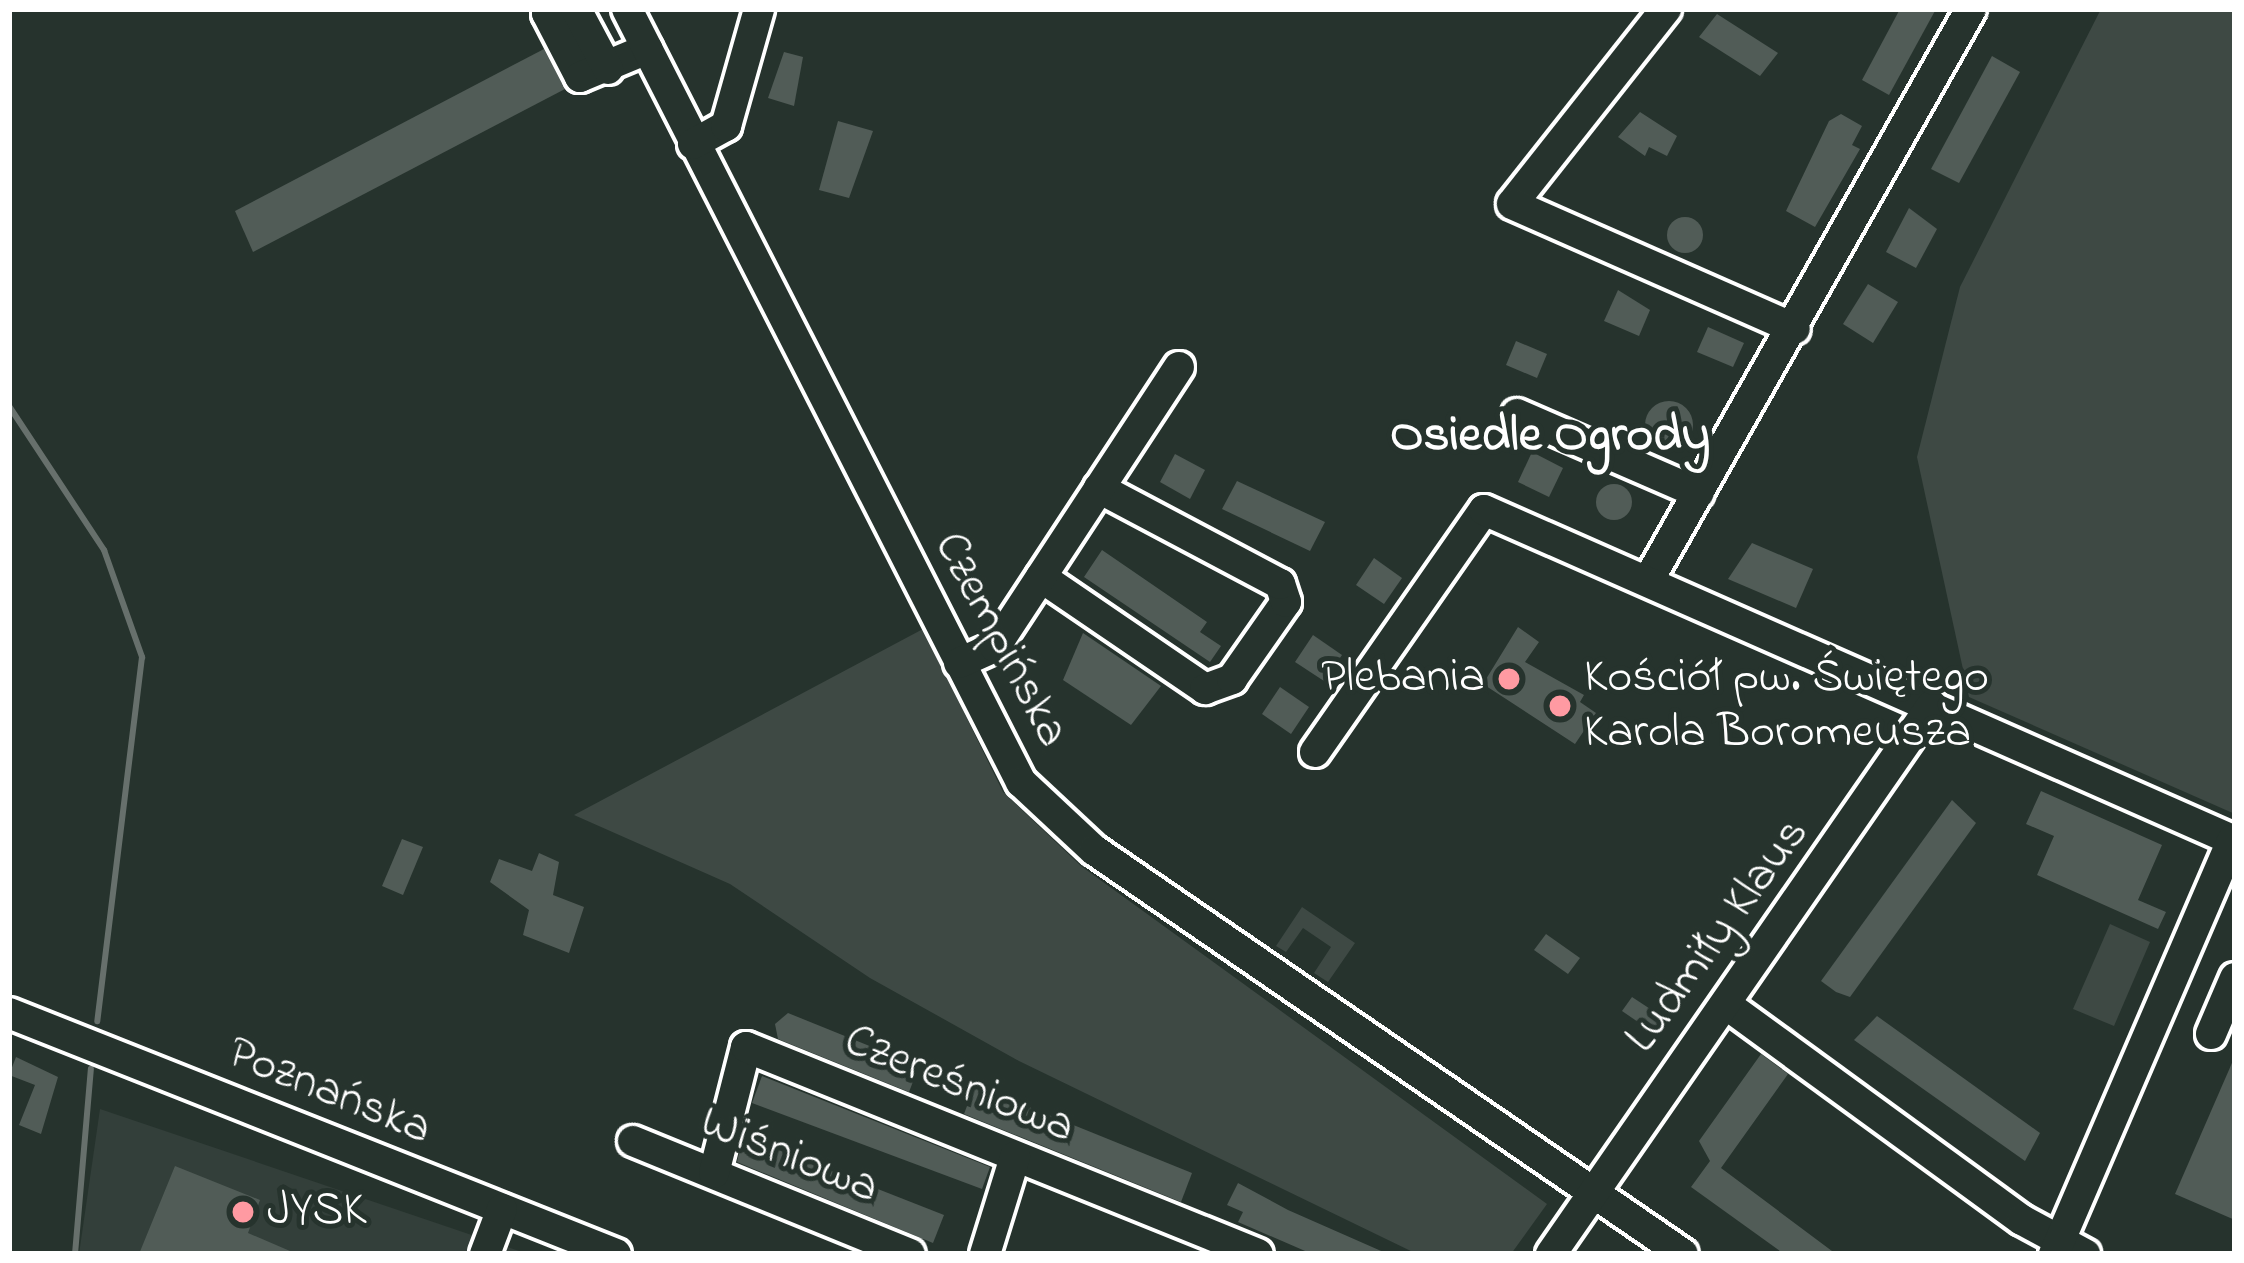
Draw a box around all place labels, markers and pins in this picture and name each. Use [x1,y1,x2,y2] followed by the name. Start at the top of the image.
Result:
[1584,649,1989,762] place label: Kościół pw. Świętego Karola Boromeusza
[1321,650,1485,708] place label: Plebania
[1496,666,1522,692] marker: Plebania
[1547,693,1573,719] marker: Kościół pw. Świętego Karola Boromeusza
[267,1183,367,1241] place label: JYSK
[230,1199,256,1225] marker: JYSK

